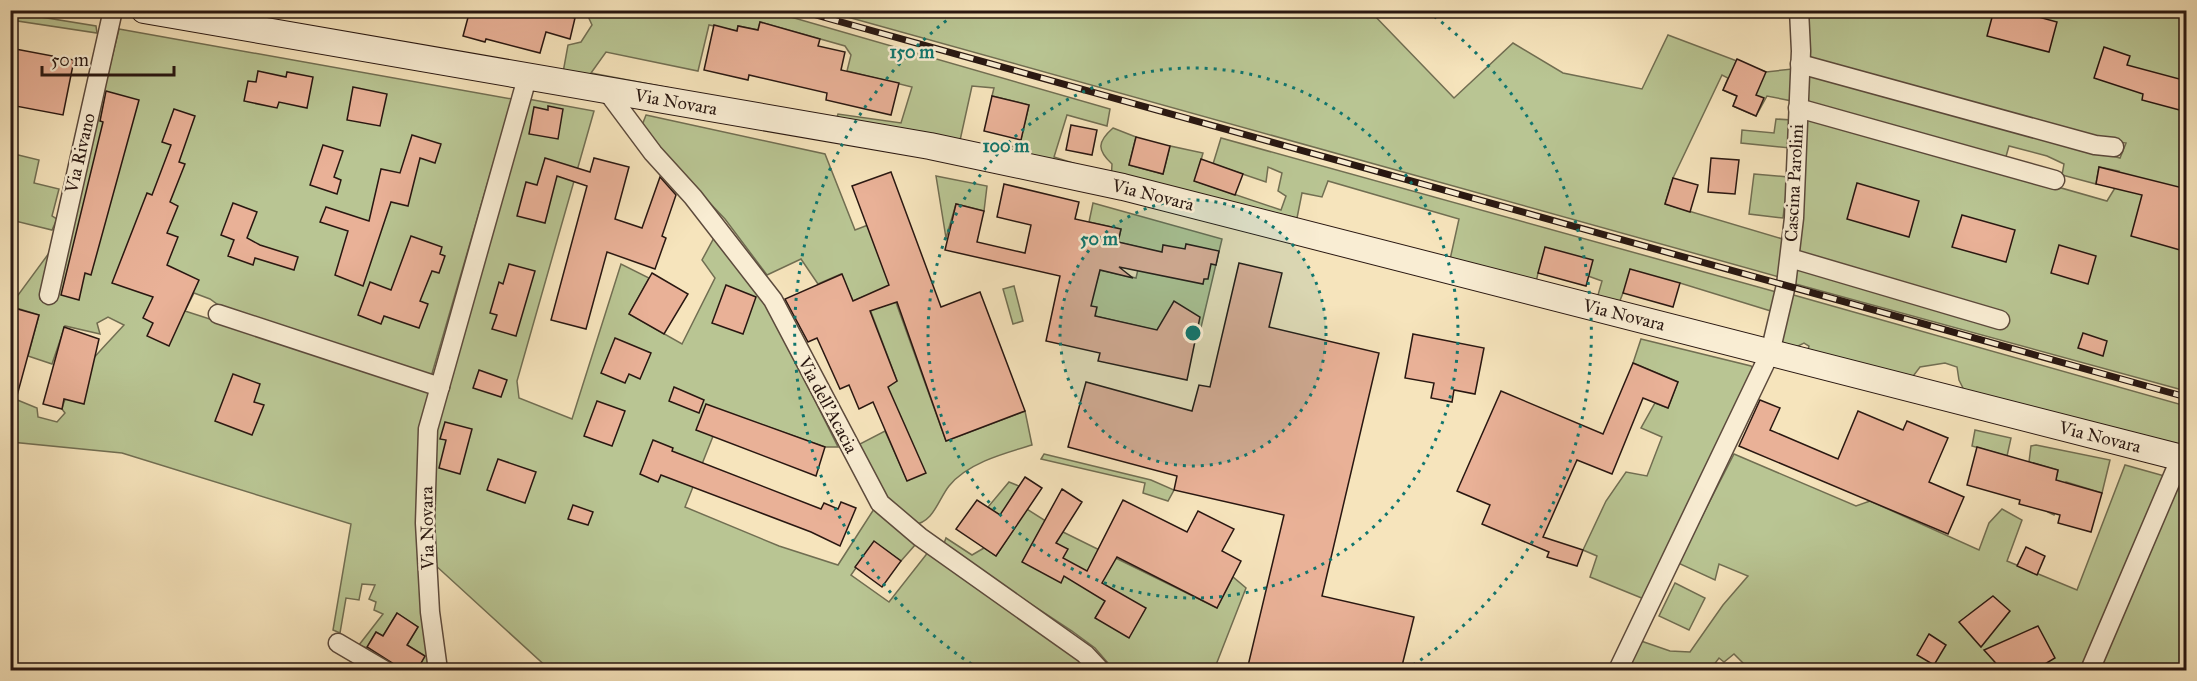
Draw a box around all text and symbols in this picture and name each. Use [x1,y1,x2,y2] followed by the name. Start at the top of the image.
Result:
[42,39,174,77] scale bar
[890,41,935,63] text: 150 m
[51,49,89,71] text: 50 m
[632,84,719,120] street label: Via Novara
[60,111,100,196] street label: Via Rivano
[1780,123,1808,243] street label: Cascina Parolini
[983,135,1030,157] text: 100 m
[1109,174,1197,216] street label: Via Novara
[1080,228,1119,250] text: 50 m
[1580,294,1668,336] street label: Via Novara
[1183,323,1203,343] centre of rings
[793,352,863,457] street label: Via dell'Acacia
[2056,416,2144,458] street label: Via Novara
[415,486,439,571] street label: Via Novara

